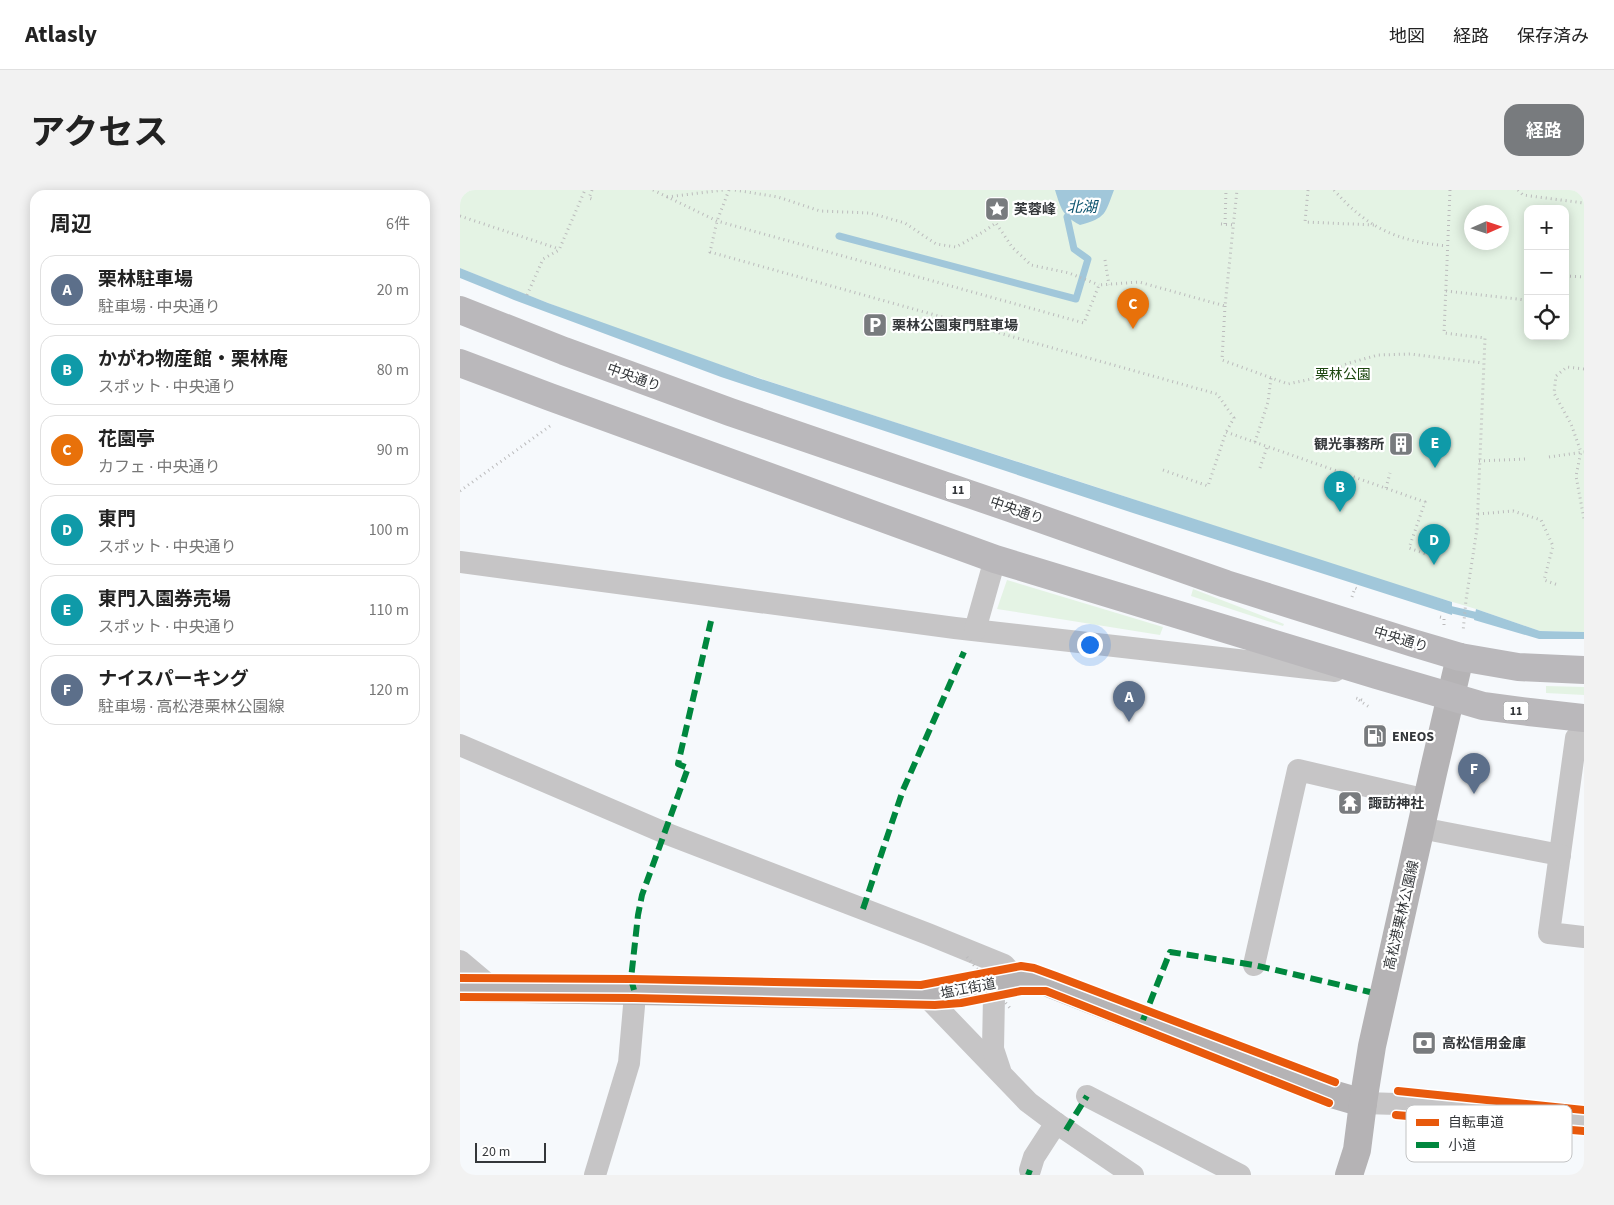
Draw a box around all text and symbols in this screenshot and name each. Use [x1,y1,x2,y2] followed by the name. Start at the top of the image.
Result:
[25,17,97,52] text: Atlasly
[1389,24,1425,49] text: 地図
[1453,24,1489,49] text: 経路
[1517,24,1589,49] text: 保存済み
[1504,104,1584,156] button: 経路
[30,108,168,158] text: アクセス
[984,196,1010,222] place icon: 芙蓉峰
[1067,197,1099,218] water label: 北湖
[1014,200,1056,220] place label: 芙蓉峰
[1464,205,1509,250] north arrow
[1524,205,1569,340] map controls
[1524,205,1569,250] button: +
[50,209,92,239] text: 周辺
[386,213,410,235] text: 6件
[1524,250,1569,295] button: −
[98,266,193,293] text: 栗林駐車場
[62,279,72,301] text: A
[377,279,409,301] text: 20 m
[1117,288,1149,329] pin: C
[1524,295,1569,340] button: locate
[98,296,220,318] text: 駐車場 · 中央通り
[862,312,888,338] parking icon: 栗林公園東門駐車場
[892,316,1018,336] place label: 栗林公園東門駐車場
[98,346,288,373] text: かがわ物産館・栗林庵
[62,359,72,381] text: B
[377,359,409,381] text: 80 m
[604,359,663,397] street label: 中央通り
[1315,365,1371,385] park label: 栗林公園
[98,376,236,398] text: スポット · 中央通り
[98,426,155,453] text: 花園亭
[1419,427,1451,468] pin: E
[1388,431,1414,457] building icon: 観光事務所
[1314,435,1384,455] place label: 観光事務所
[62,439,72,461] text: C
[377,439,409,461] text: 90 m
[98,456,220,478] text: カフェ · 中央通り
[1324,471,1356,512] pin: B
[946,480,970,500] road number: 11
[987,492,1046,530] street label: 中央通り
[98,506,136,533] text: 東門
[62,519,72,541] text: D
[369,519,409,541] text: 100 m
[1418,524,1450,565] pin: D
[98,536,236,558] text: スポット · 中央通り
[98,586,231,613] text: 東門入園券売場
[63,599,71,621] text: E
[369,599,409,621] text: 110 m
[98,616,236,638] text: スポット · 中央通り
[1371,622,1430,658] street label: 中央通り
[1077,632,1103,658] your location
[98,666,249,693] text: ナイスパーキング
[63,679,71,701] text: F
[369,679,409,701] text: 120 m
[1113,681,1145,722] pin: A
[98,696,284,718] text: 駐車場 · 高松港栗林公園線
[1504,702,1528,720] road number: 11
[1362,723,1388,749] fuel station icon: ENEOS
[1392,727,1434,747] place label: ENEOS
[1458,753,1490,794] pin: F
[1337,790,1363,816] temple icon: 諏訪神社
[1368,794,1424,814] place label: 諏訪神社
[1380,858,1424,972] street label: 高松港栗林公園線
[939,974,998,1004] street label: 塩江街道
[1411,1030,1437,1056] bank icon: 高松信用金庫
[1442,1034,1526,1054] place label: 高松信用金庫
[1406,1105,1572,1162] legend
[1448,1113,1504,1133] text: 自転車道
[1448,1136,1476,1156] text: 小道
[475,1140,546,1163] scale bar
[482,1142,510,1162] text: 20 m

